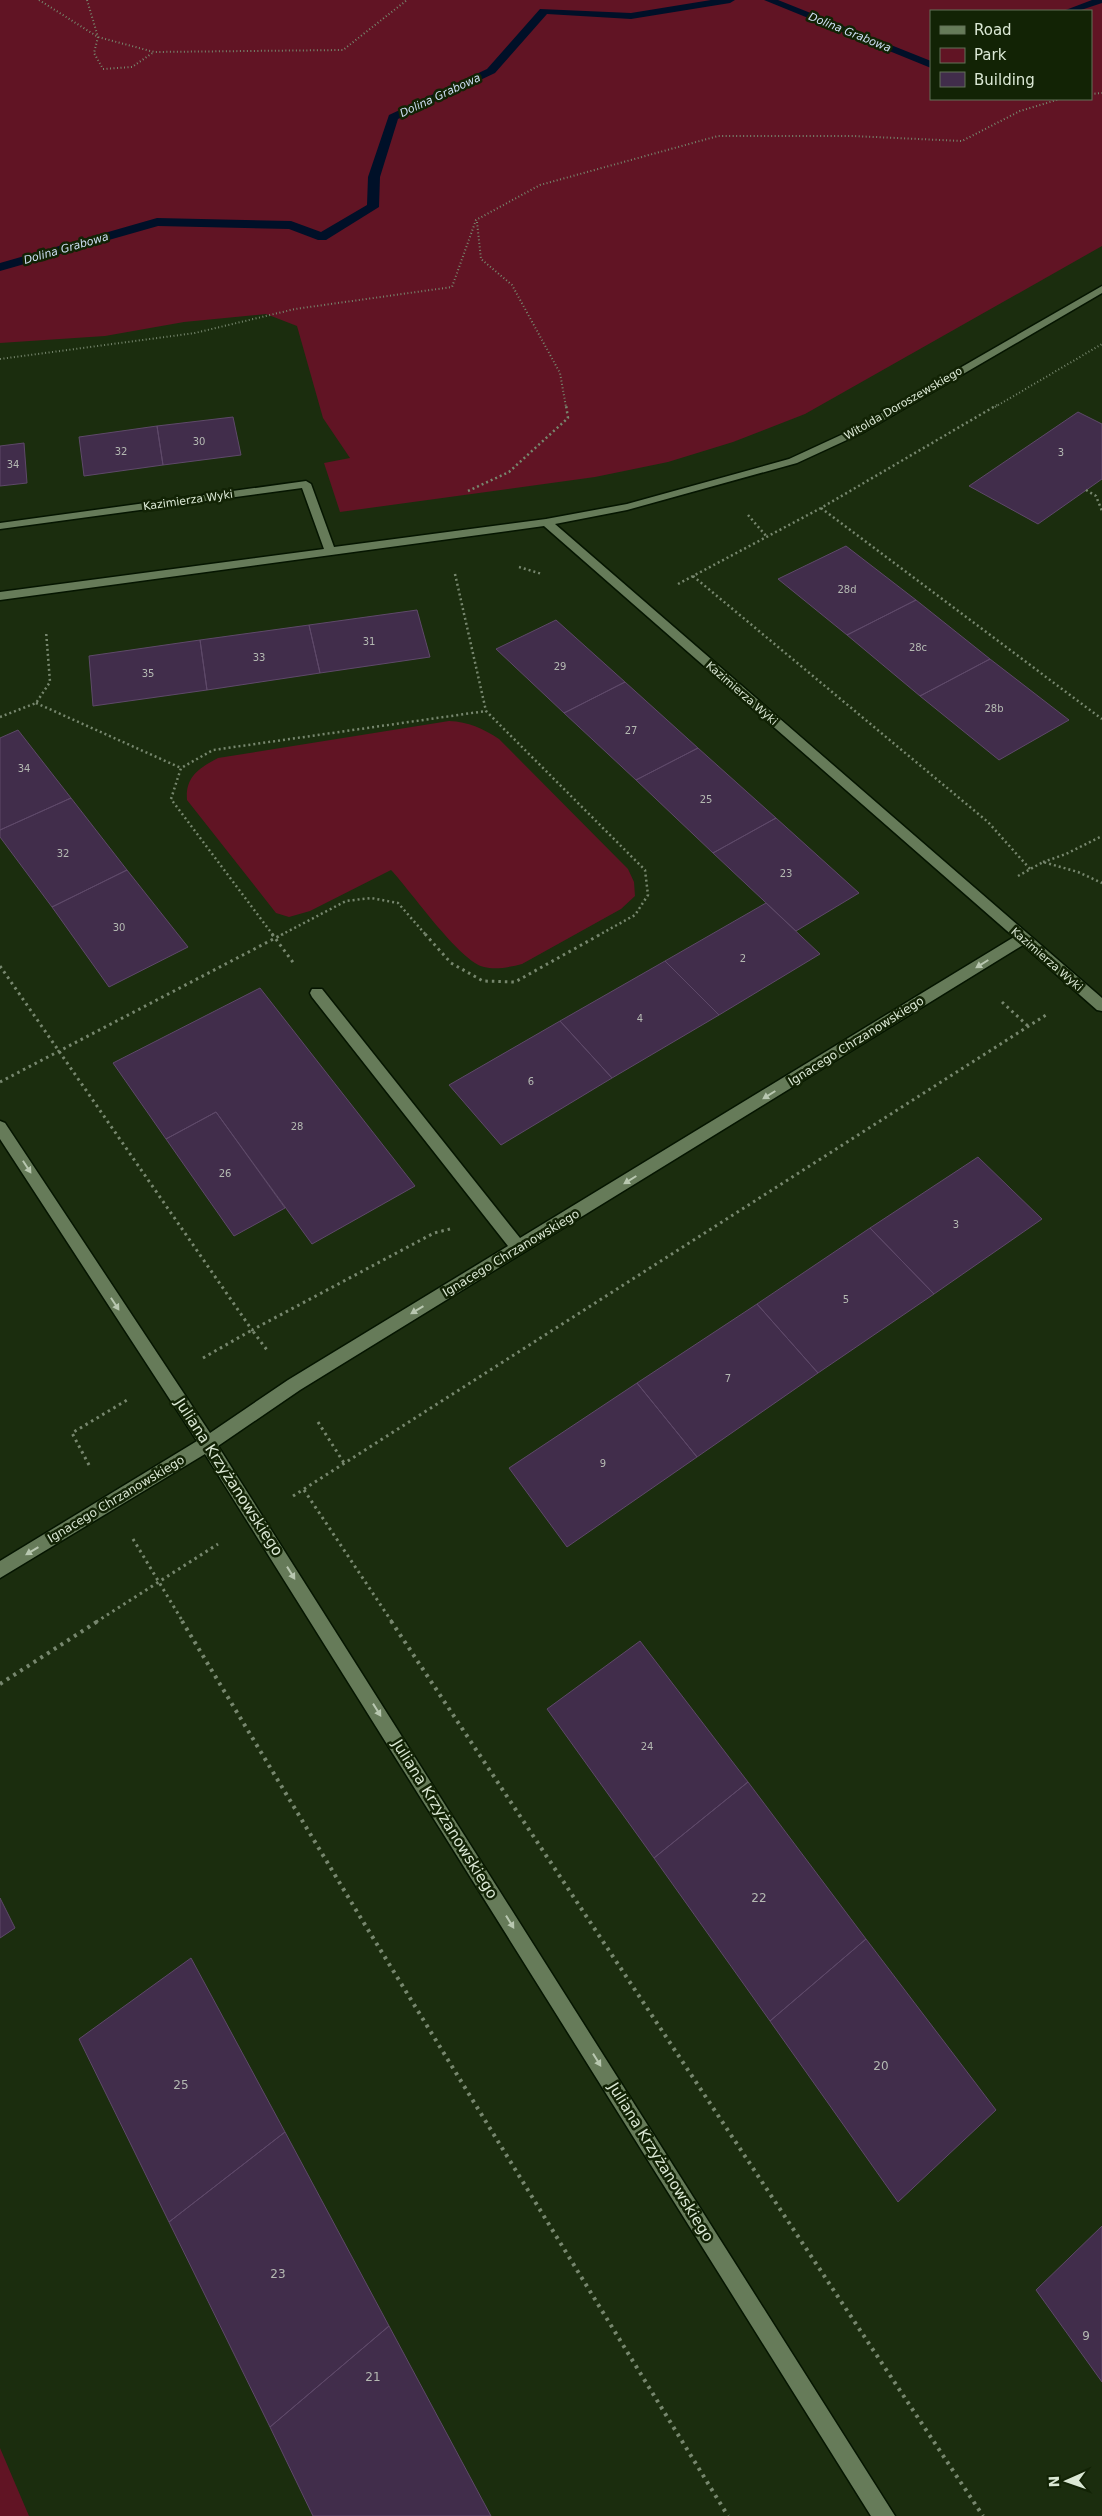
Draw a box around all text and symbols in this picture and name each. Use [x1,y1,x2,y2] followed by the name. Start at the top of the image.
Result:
[807,10,893,55] water label: Dolina Grabowa
[930,10,1092,100] legend
[974,21,1012,39] text: Road
[974,46,1007,64] text: Park
[398,71,483,120] water label: Dolina Grabowa
[974,71,1035,89] text: Building
[22,230,110,267] water label: Dolina Grabowa
[842,364,965,443] street label: Witolda Doroszewskiego
[193,436,205,447] house number: 30
[115,446,127,457] house number: 32
[1058,447,1064,458] house number: 3
[7,459,19,470] house number: 34
[142,488,234,513] street label: Kazimierza Wyki
[837,584,857,595] house number: 28d
[363,636,375,647] house number: 31
[909,642,927,653] house number: 28c
[253,652,265,663] house number: 33
[703,659,780,728] street label: Kazimierza Wyki
[554,661,566,672] house number: 29
[142,668,154,679] house number: 35
[984,703,1004,714] house number: 28b
[625,725,637,736] house number: 27
[18,763,30,774] house number: 34
[700,794,712,805] house number: 25
[57,848,69,859] house number: 32
[780,868,792,879] house number: 23
[113,922,125,933] house number: 30
[1008,925,1085,994] street label: Kazimierza Wyki
[740,953,746,964] house number: 2
[975,959,988,968] one-way arrow
[786,993,926,1089] street label: Ignacego Chrzanowskiego
[637,1013,643,1024] house number: 4
[528,1076,534,1087] house number: 6
[762,1090,775,1099] one-way arrow
[291,1121,303,1132] house number: 28
[22,1161,31,1174] one-way arrow
[219,1168,231,1179] house number: 26
[624,1175,637,1184] one-way arrow
[440,1207,582,1299] street label: Ignacego Chrzanowskiego
[953,1219,959,1230] house number: 3
[843,1294,849,1305] house number: 5
[110,1297,120,1310] one-way arrow
[411,1306,424,1315] one-way arrow
[725,1373,731,1384] house number: 7
[171,1394,287,1559] street label: Juliana Krzyżanowskiego
[45,1453,187,1545] street label: Ignacego Chrzanowskiego
[600,1458,606,1469] house number: 9
[25,1547,38,1556] one-way arrow
[286,1566,295,1579] one-way arrow
[372,1704,382,1717] one-way arrow
[388,1735,501,1902] street label: Juliana Krzyżanowskiego
[641,1741,653,1752] house number: 24
[751,1891,767,1905] house number: 22
[506,1915,515,1929] one-way arrow
[592,2053,601,2066] one-way arrow
[873,2059,889,2073] house number: 20
[173,2078,189,2092] house number: 25
[604,2078,717,2245] street label: Juliana Krzyżanowskiego
[270,2267,286,2281] house number: 23
[1082,2329,1090,2343] house number: 9
[365,2370,381,2384] house number: 21
[1042,2456,1092,2506] north arrow
[1046,2475,1062,2488] text: N

